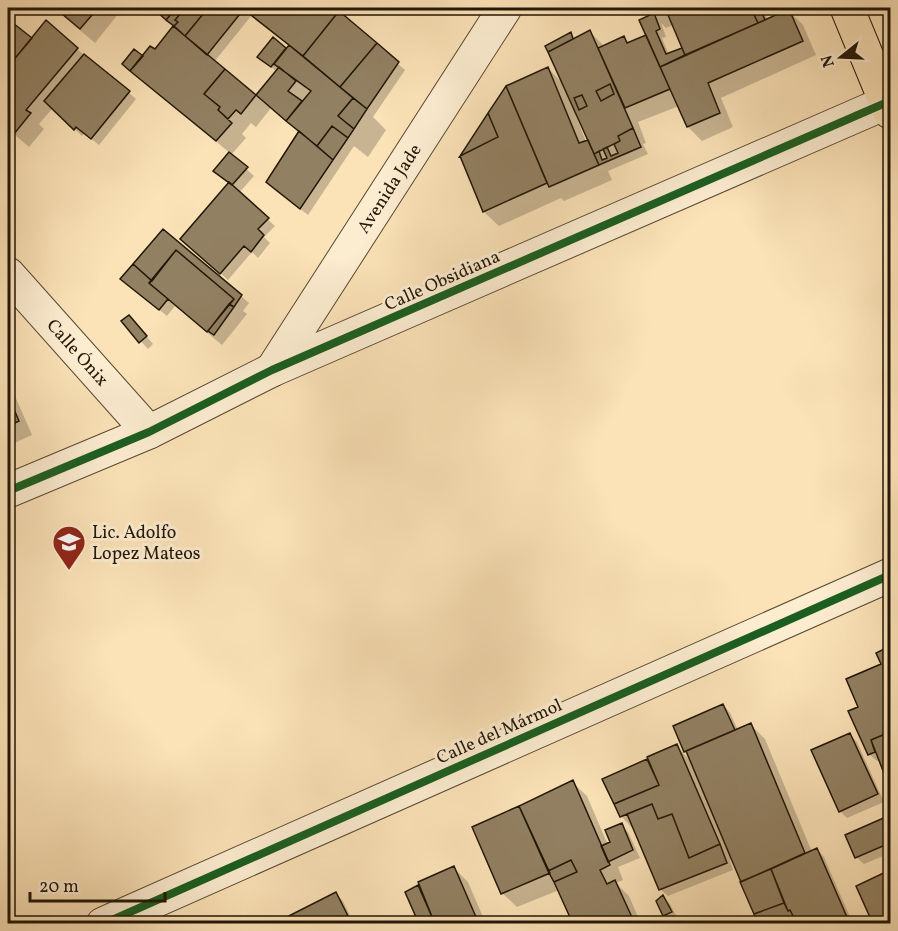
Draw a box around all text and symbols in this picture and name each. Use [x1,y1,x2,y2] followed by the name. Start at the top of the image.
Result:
[811,27,871,87] north arrow
[816,52,841,70] text: N
[352,140,428,239] street label: Avenida Jade
[381,245,504,318] street label: Calle Obsidiana
[40,314,114,392] street label: Calle Ónix
[92,521,201,567] place label: Lic. Adolfo Lopez Mateos
[51,524,87,571] school or university icon: Lic. Adolfo Lopez Mateos
[433,693,566,771] street label: Calle del Mármol
[30,865,165,903] scale bar
[39,875,79,900] text: 20 m

